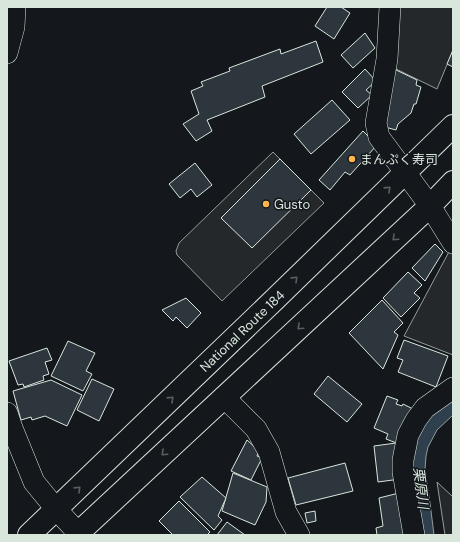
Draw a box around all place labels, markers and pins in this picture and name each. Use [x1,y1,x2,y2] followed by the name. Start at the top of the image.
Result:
[360,151,438,168] place label: まんぷく寿司
[347,154,357,164] marker: まんぷく寿司
[274,196,310,213] place label: Gusto
[261,199,271,209] marker: Gusto

